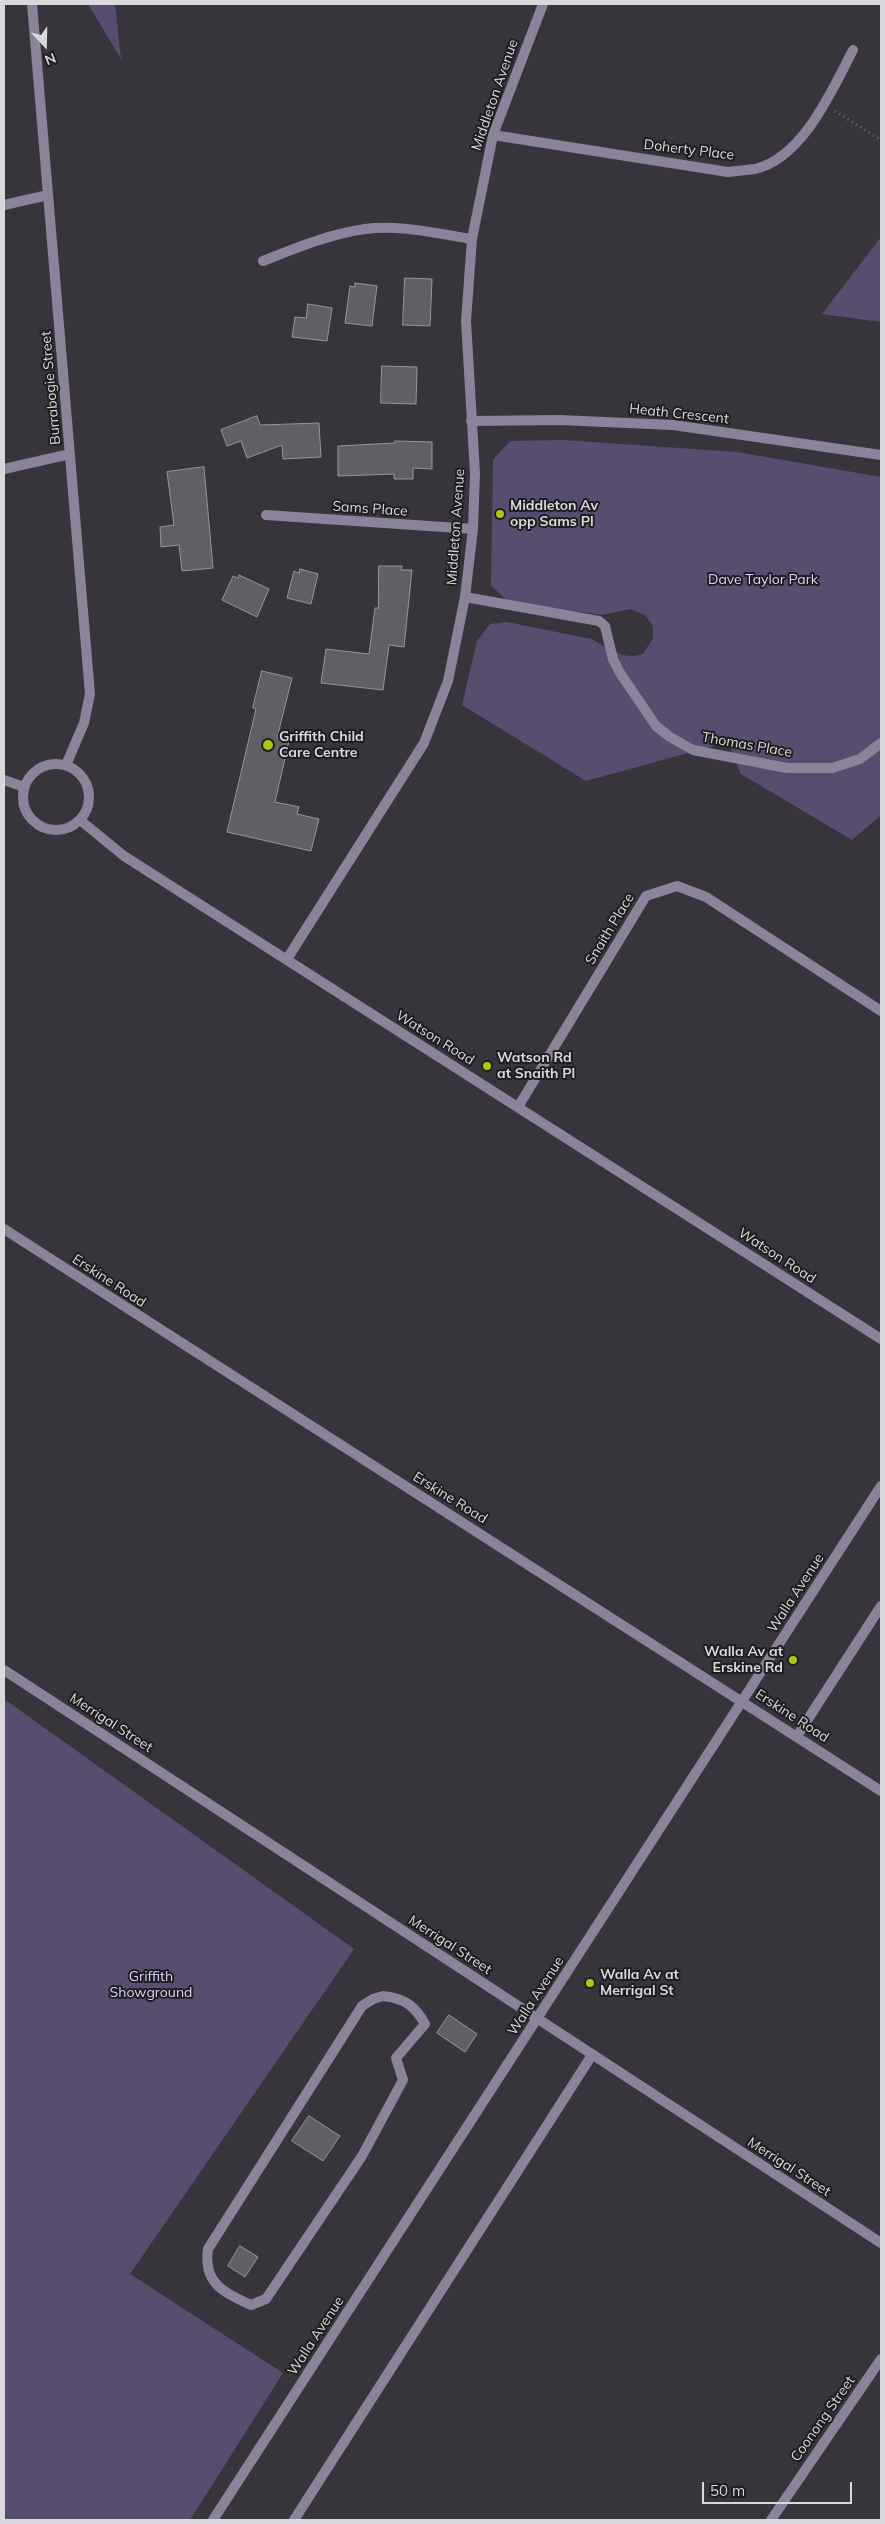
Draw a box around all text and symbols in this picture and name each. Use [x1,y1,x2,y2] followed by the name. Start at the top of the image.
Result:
[20,20,70,70] north arrow
[468,37,522,153] street label: Middleton Avenue
[42,49,59,69] text: N
[643,136,735,164] street label: Doherty Place
[38,330,64,446] street label: Burrabogie Street
[628,400,730,428] street label: Heath Crescent
[444,468,468,586] street label: Middleton Avenue
[332,498,408,520] street label: Sams Place
[510,498,598,530] place label: Middleton Av opp Sams Pl
[494,508,506,520] marker: Middleton Av opp Sams Pl
[708,572,818,588] park label: Dave Taylor Park
[279,729,364,762] place label: Griffith Child Care Centre
[701,729,793,761] street label: Thomas Place
[261,738,275,752] marker: Griffith Child Care Centre
[582,890,638,968] street label: Snaith Place
[393,1007,477,1069] street label: Watson Road
[497,1050,575,1082] place label: Watson Rd at Snaith Pl
[481,1060,493,1072] marker: Watson Rd at Snaith Pl
[735,1225,819,1287] street label: Watson Road
[69,1251,149,1311] street label: Erskine Road
[410,1468,490,1528] street label: Erskine Road
[764,1550,828,1636] street label: Walla Avenue
[704,1644,783,1676] place label: Walla Av at Erskine Rd
[787,1654,799,1666] marker: Walla Av at Erskine Rd
[752,1686,832,1746] street label: Erskine Road
[66,1690,156,1756] street label: Merrigal Street
[405,1912,495,1978] street label: Merrigal Street
[504,1953,568,2039] street label: Walla Avenue
[600,1967,679,2000] place label: Walla Av at Merrigal St
[110,1969,192,2001] park label: Griffith Showground
[584,1977,596,1989] marker: Walla Av at Merrigal St
[744,2134,834,2200] street label: Merrigal Street
[284,2293,348,2379] street label: Walla Avenue
[787,2373,859,2465] street label: Coonong Street
[705,2472,855,2504] scale bar
[710,2481,745,2500] text: 50 m

